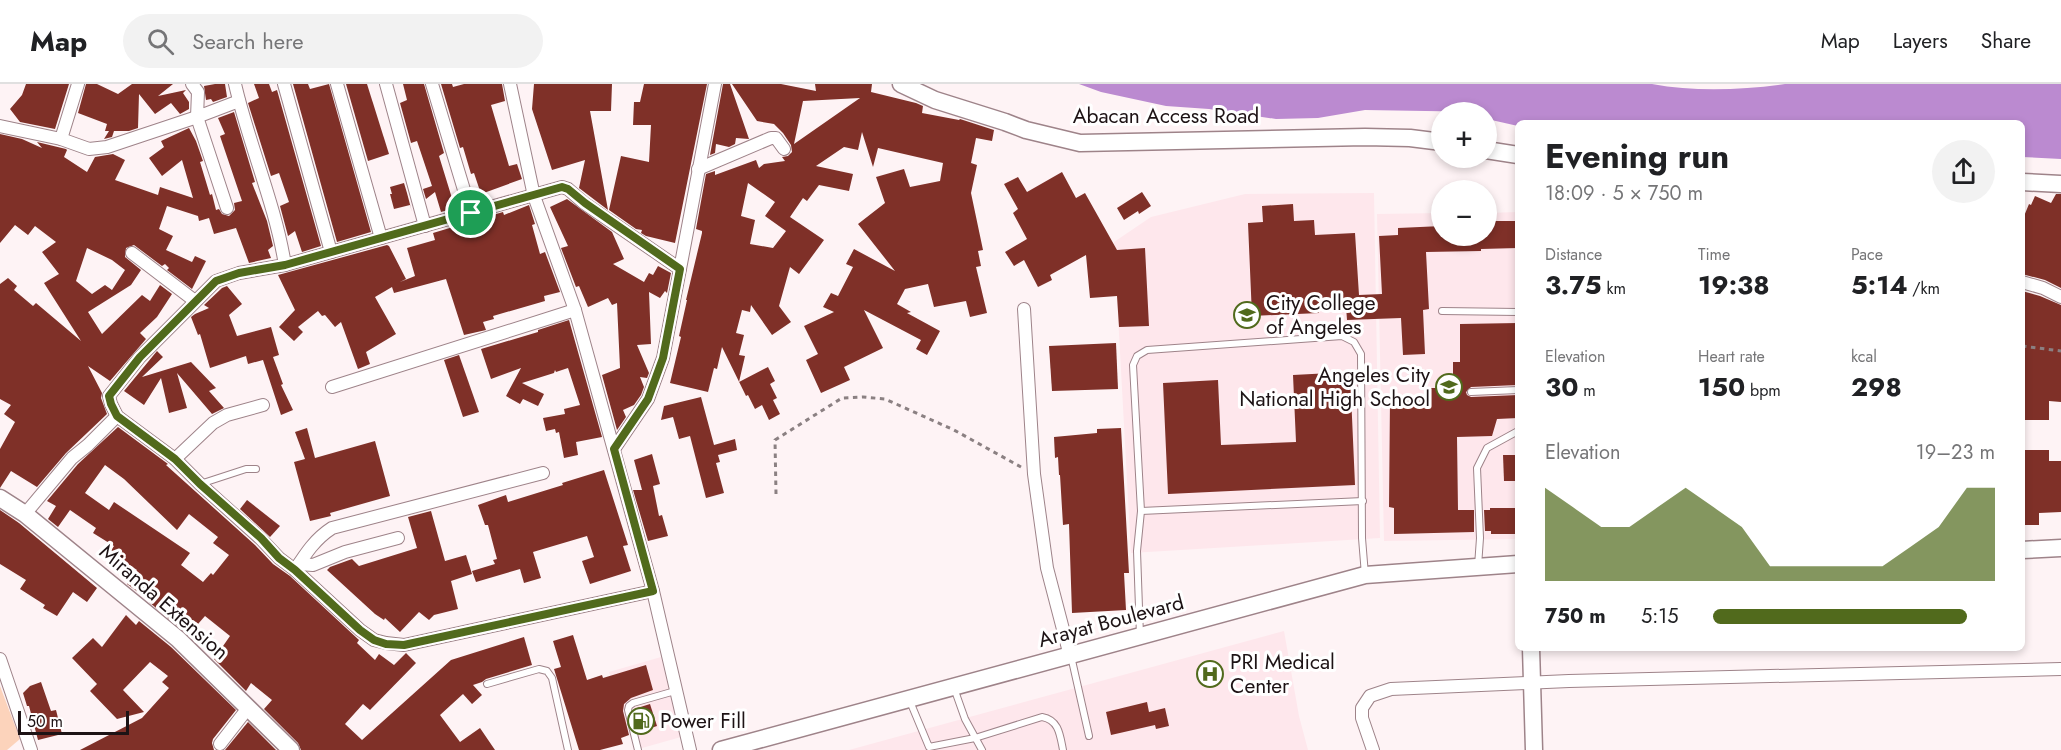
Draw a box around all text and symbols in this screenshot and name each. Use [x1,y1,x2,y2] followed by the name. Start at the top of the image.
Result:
[123,14,543,68] search box
[30,21,87,62] text: Map
[144,25,177,58] icon: search
[192,25,304,57] text: Search here
[1821,26,1860,56] text: Map
[1893,26,1948,56] text: Layers
[1981,26,2031,56] text: Share
[1073,101,1259,131] street label: Abacan Access Road
[1431,102,1497,246] map controls
[1431,102,1497,168] button: +
[1545,133,1729,180] text: Evening run
[1932,140,1995,203] button: share
[1545,179,1703,208] text: 18:09 · 5 × 750 m
[1431,180,1497,246] button: −
[445,187,496,238] pin
[454,196,487,229] icon: arrive
[1545,243,1602,266] text: Distance
[1698,243,1730,266] text: Time
[1851,243,1883,266] text: Pace
[1545,266,1602,304] text: 3.75
[1698,266,1769,304] text: 19:38
[1851,266,1908,304] text: 5:14
[1602,277,1626,300] text: km
[1908,277,1940,300] text: /km
[1266,288,1376,342] place label: City College of Angeles
[1232,300,1262,330] school or university icon: City College of Angeles
[1545,345,1605,368] text: Elevation
[1698,345,1765,368] text: Heart rate
[1851,345,1877,368] text: kcal
[1239,360,1431,414] place label: Angeles City National High School
[1545,368,1578,406] text: 30
[1698,368,1745,406] text: 150
[1851,368,1902,406] text: 298
[1434,372,1464,402] school or university icon: Angeles City National High School
[1578,379,1596,402] text: m
[1745,379,1781,402] text: bpm
[1545,438,1620,467] text: Elevation
[1916,438,1995,467] text: 19–23 m
[93,537,235,667] street label: Miranda Extension
[1035,587,1187,655] street label: Arayat Boulevard
[1545,602,1606,631] text: 750 m
[1641,602,1679,631] text: 5:15
[1230,647,1335,701] place label: PRI Medical Center
[1195,659,1225,689] hospital icon: PRI Medical Center
[626,706,656,736] fuel station icon: Power Fill
[660,706,746,736] place label: Power Fill
[18,708,129,736] scale bar
[27,710,63,733] text: 50 m

